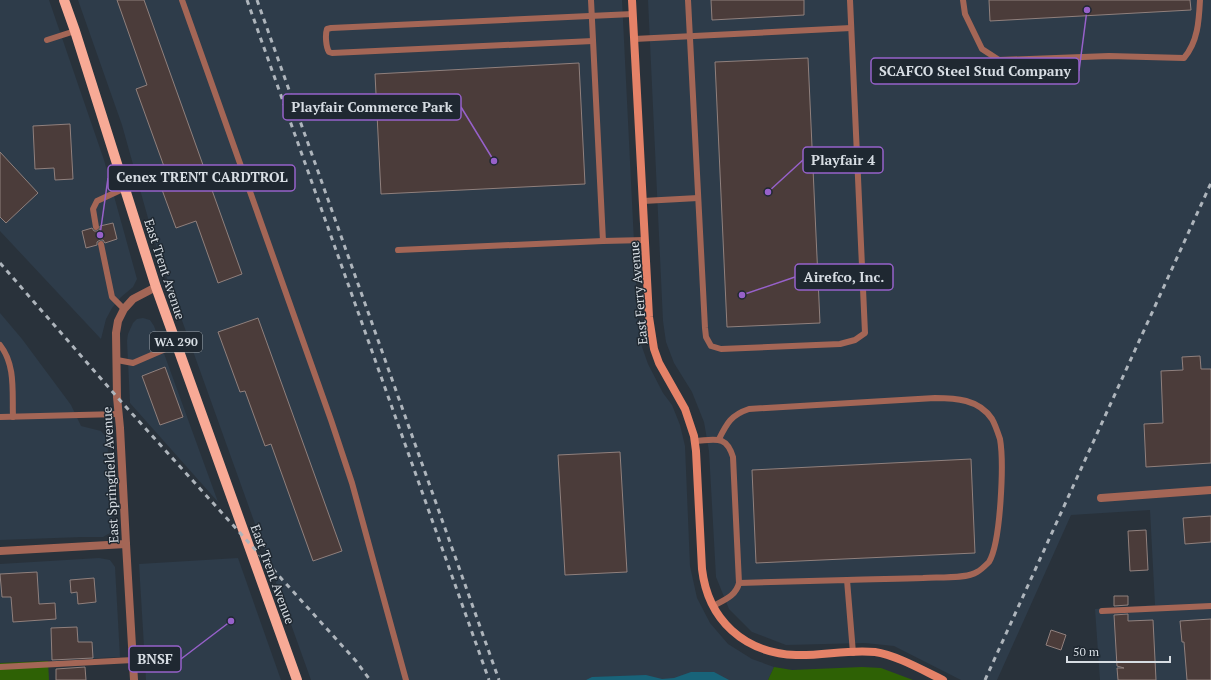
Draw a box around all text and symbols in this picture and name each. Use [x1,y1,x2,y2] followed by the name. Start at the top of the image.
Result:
[871,58,1079,84] callout: SCAFCO Steel Stud Company
[879,61,1072,80] text: SCAFCO Steel Stud Company
[283,94,461,120] callout: Playfair Commerce Park
[291,97,454,116] text: Playfair Commerce Park
[803,147,883,173] callout: Playfair 4
[811,150,875,169] text: Playfair 4
[108,165,295,191] callout: Cenex TRENT CARDTROL
[116,167,288,186] text: Cenex TRENT CARDTROL
[140,216,190,322] street label: East Trent Avenue
[625,241,651,345] street label: East Ferry Avenue
[795,264,893,290] callout: Airefco, Inc.
[803,267,885,286] text: Airefco, Inc.
[150,332,202,352] road number: WA 290
[97,406,123,544] street label: East Springfield Avenue
[247,522,299,626] street label: East Trent Avenue
[1067,638,1170,664] scale bar
[1073,644,1100,659] text: 50 m
[129,646,181,672] callout: BNSF
[137,649,173,668] text: BNSF

